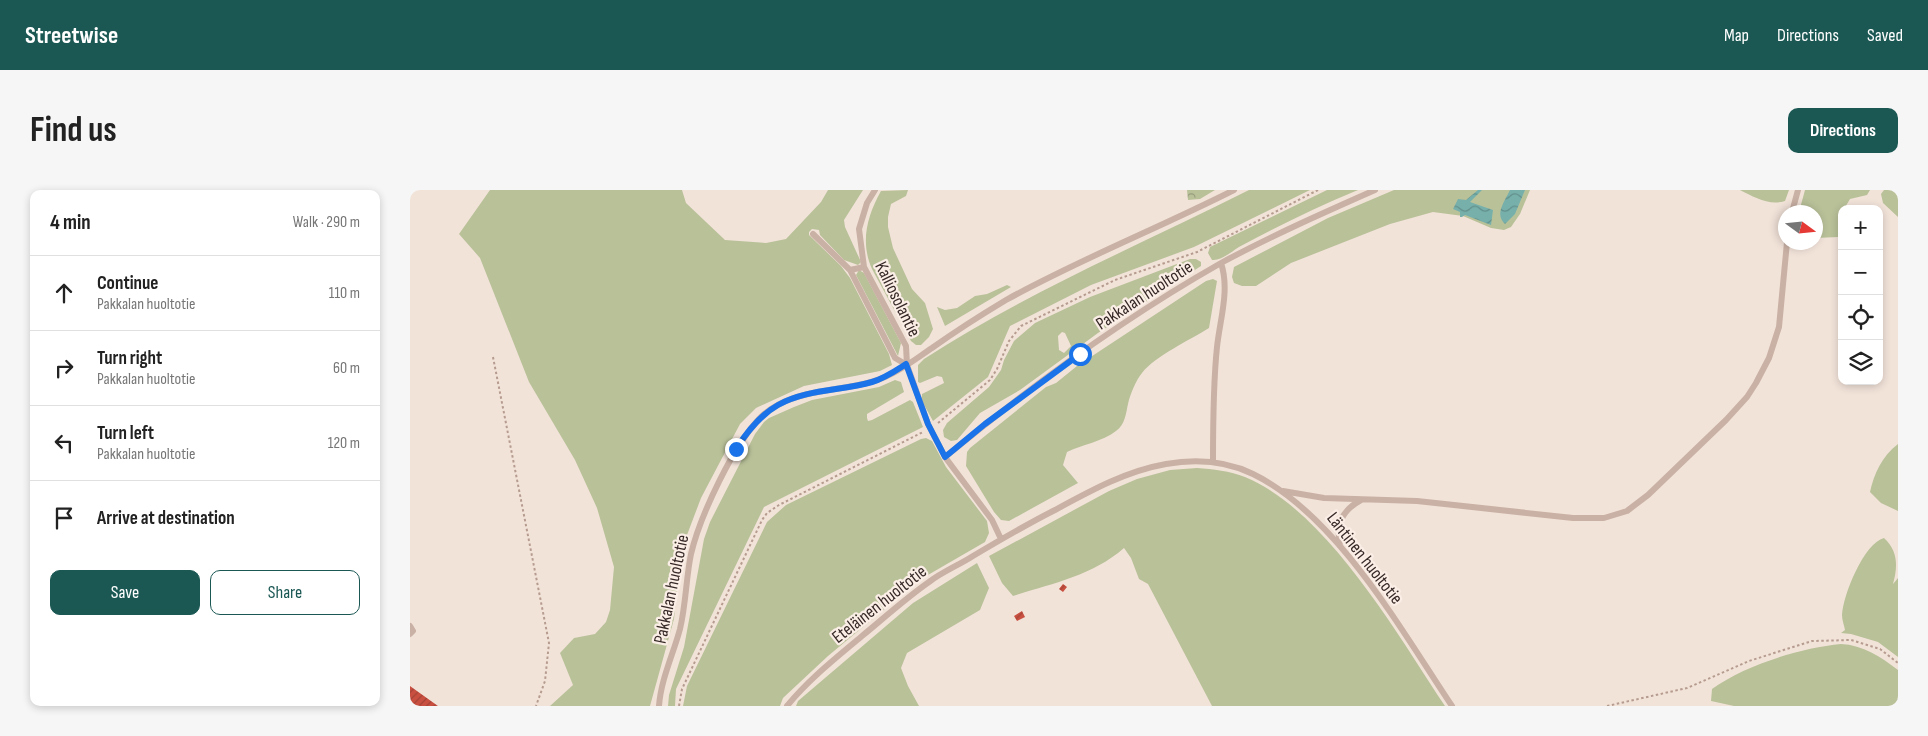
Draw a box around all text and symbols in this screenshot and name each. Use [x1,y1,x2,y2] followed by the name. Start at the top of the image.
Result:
[25,21,118,50] text: Streetwise
[1724,25,1749,46] text: Map
[1777,25,1839,46] text: Directions
[1867,25,1903,46] text: Saved
[1788,108,1898,153] button: Directions
[30,109,117,152] text: Find us
[1778,205,1823,250] north arrow
[1838,205,1883,385] map controls
[1838,205,1883,250] button: +
[50,210,91,235] text: 4 min
[293,213,360,232] text: Walk · 290 m
[1838,250,1883,295] button: −
[1092,256,1196,334] street label: Pakkalan huoltotie
[870,258,925,340] street label: Kalliosolantie
[97,272,158,295] text: Continue
[50,279,78,307] icon: ahead
[329,284,360,303] text: 110 m
[97,295,195,314] text: Pakkalan huoltotie
[1838,295,1883,340] button: locate
[1838,340,1883,385] button: layers
[1069,343,1092,366] route start
[97,347,162,370] text: Turn right
[50,354,78,382] icon: right
[333,359,360,378] text: 60 m
[97,370,195,389] text: Pakkalan huoltotie
[97,422,154,445] text: Turn left
[50,429,78,457] icon: left
[328,434,360,453] text: 120 m
[725,438,748,461] route end
[97,445,195,464] text: Pakkalan huoltotie
[50,504,78,532] icon: arrive
[97,507,235,530] text: Arrive at destination
[1322,508,1407,608] street label: Läntinen huoltotie
[650,533,693,645] street label: Pakkalan huoltotie
[828,561,931,648] street label: Eteläinen huoltotie
[50,570,200,615] button: Save
[210,570,360,615] button: Share

